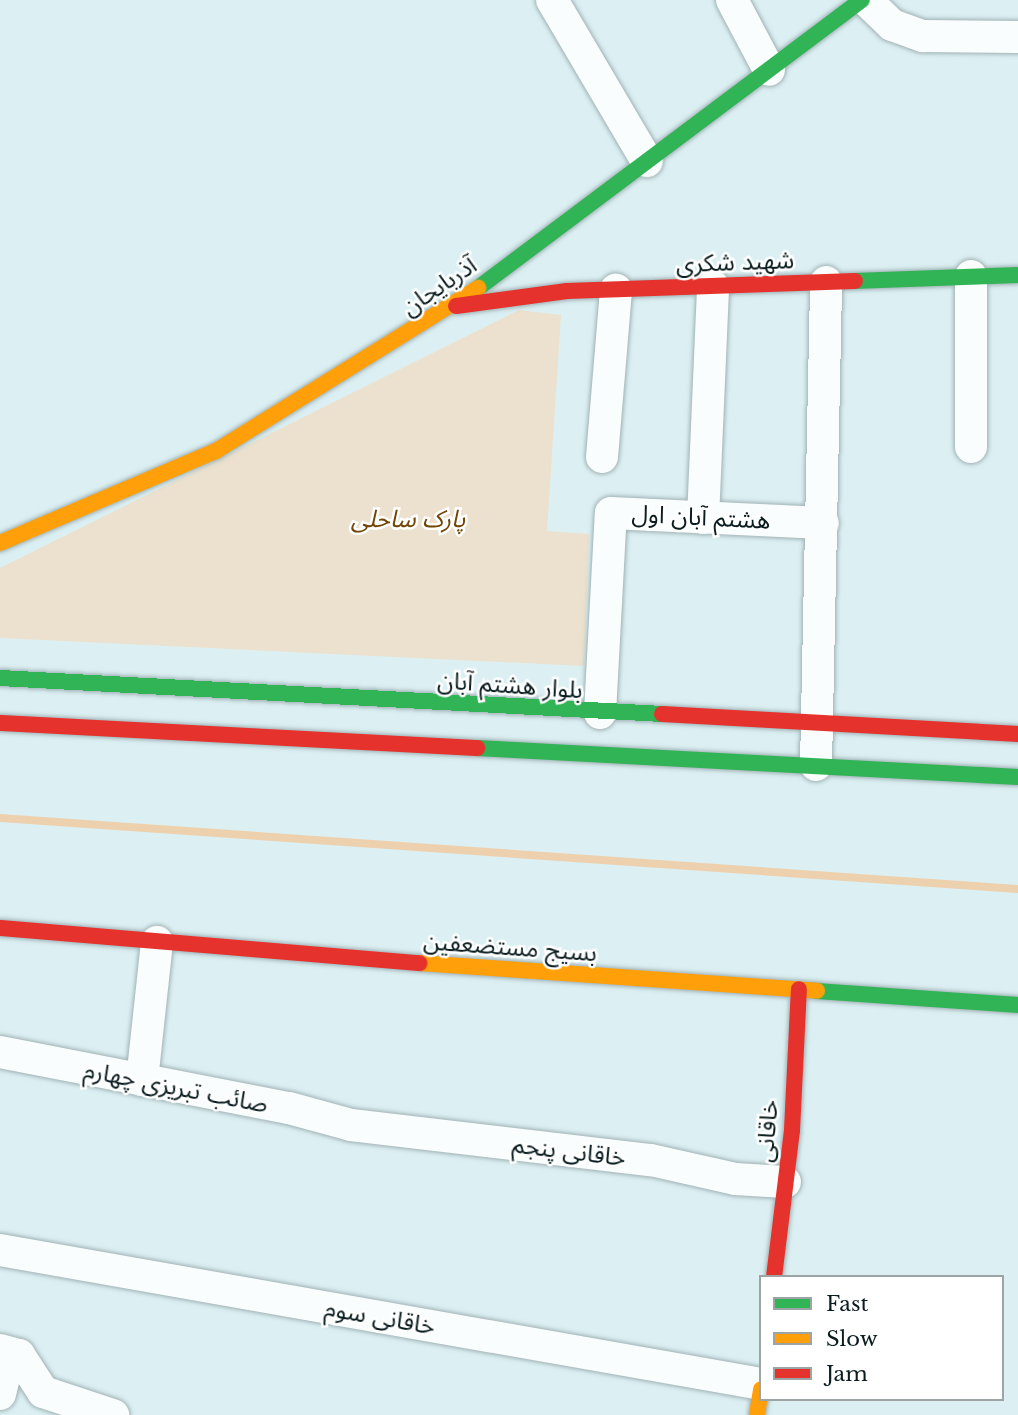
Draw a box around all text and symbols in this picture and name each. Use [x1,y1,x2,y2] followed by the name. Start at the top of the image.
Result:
[675,246,795,278] street label: شهید شکری
[396,250,482,322] street label: آذربایجان
[631,499,771,535] street label: هشتم آبان اول
[351,505,465,533] park label: پارک ساحلی
[436,666,584,704] street label: بلوار هشتم آبان
[422,927,598,967] street label: بسیج مستضعفین
[81,1055,271,1119] street label: صائب تبریزی چهارم
[750,1098,784,1164] street label: خاقانی
[511,1130,627,1172] street label: خاقانی پنجم
[759,1275,1004,1401] legend
[826,1291,868,1317] text: Fast
[323,1293,437,1341] street label: خاقانی سوم
[826,1326,878,1352] text: Slow
[826,1361,868,1387] text: Jam

